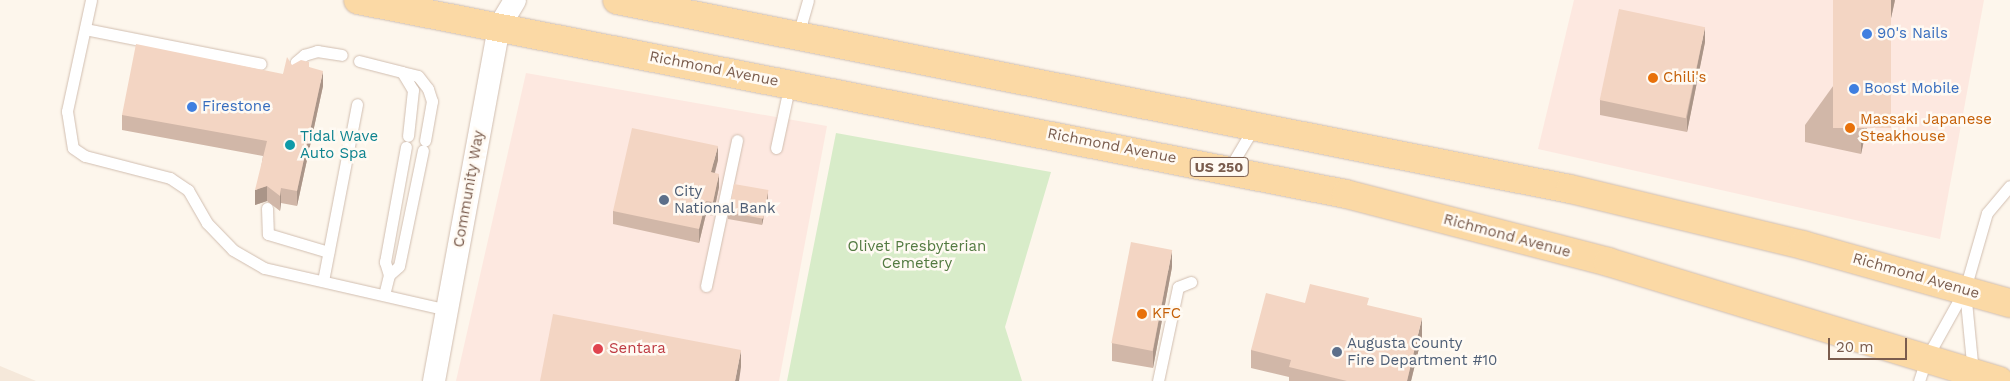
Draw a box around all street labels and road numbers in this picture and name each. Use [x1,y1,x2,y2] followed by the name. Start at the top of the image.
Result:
[648,48,780,90] street label: Richmond Avenue
[1046,125,1178,167] street label: Richmond Avenue
[450,129,488,249] street label: Community Way
[1189,156,1249,178] road number: US 250
[1441,210,1573,262] street label: Richmond Avenue
[1850,249,1982,303] street label: Richmond Avenue

